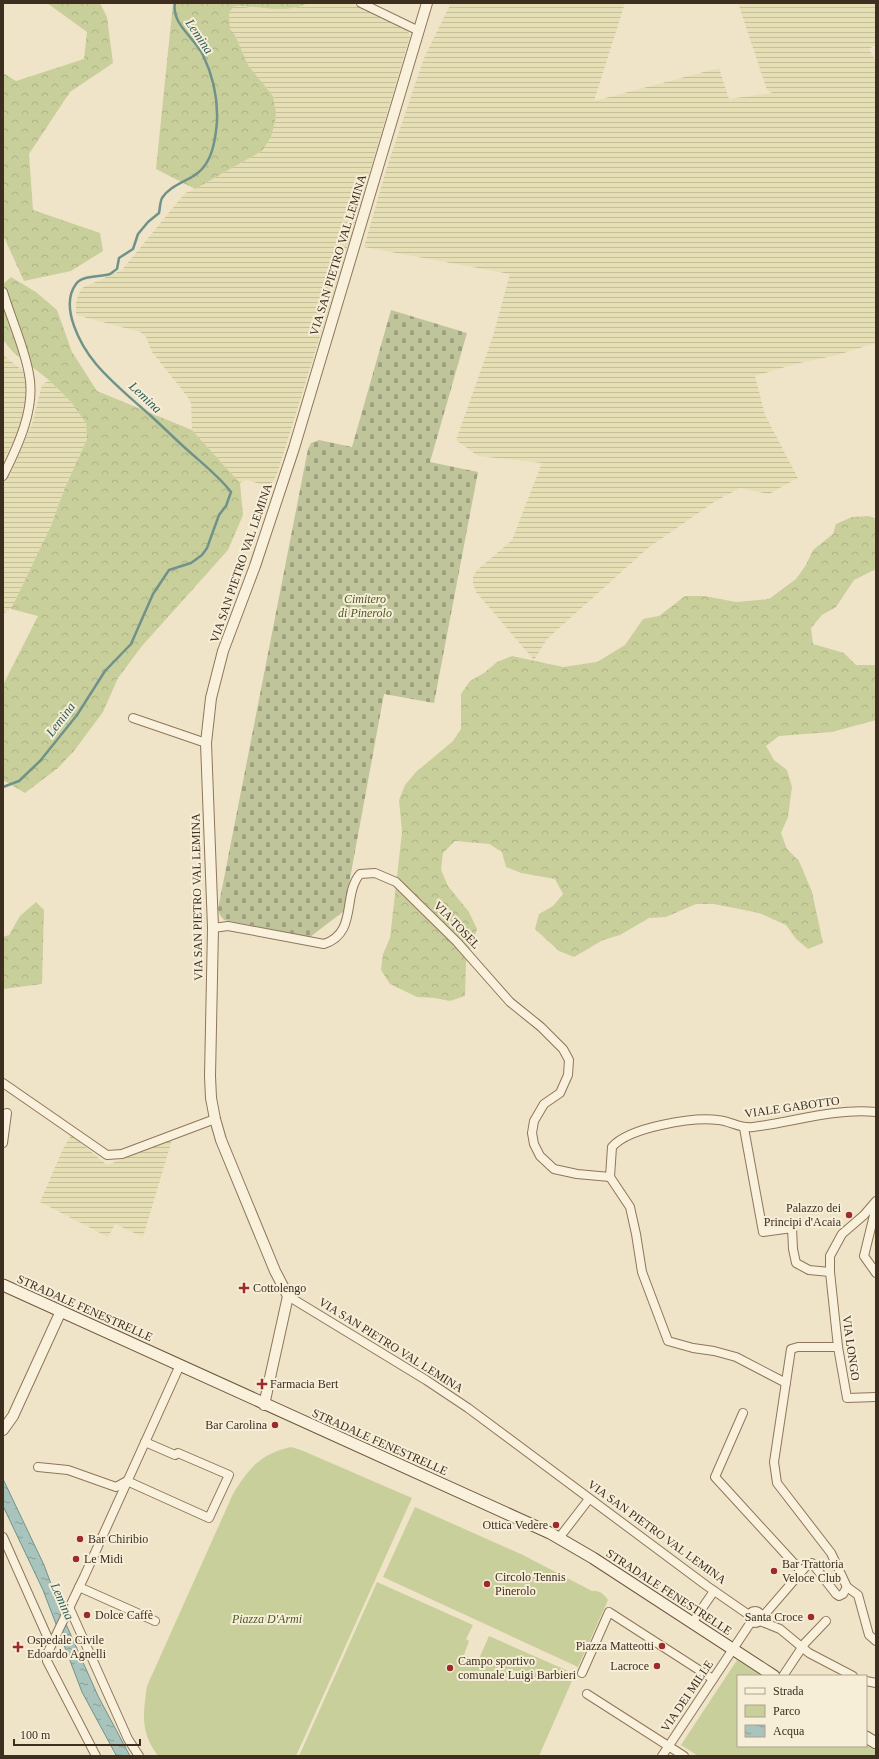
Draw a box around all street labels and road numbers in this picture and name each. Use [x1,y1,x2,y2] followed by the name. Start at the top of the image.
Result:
[307,172,369,337] street label: VIA SAN PIETRO VAL LEMINA
[207,481,275,645] street label: VIA SAN PIETRO VAL LEMINA
[189,813,205,981] street label: VIA SAN PIETRO VAL LEMINA
[431,898,483,952] street label: VIA TOSEL
[743,1093,841,1121] street label: VIALE GABOTTO
[15,1272,155,1344] street label: STRADALE FENESTRELLE
[316,1295,466,1396] street label: VIA SAN PIETRO VAL LEMINA
[839,1315,863,1382] street label: VIA LONGO
[310,1406,450,1478] street label: STRADALE FENESTRELLE
[585,1477,729,1587] street label: VIA SAN PIETRO VAL LEMINA
[604,1546,734,1638] street label: STRADALE FENESTRELLE
[658,1658,716,1734] street label: VIA DEI MILLE

